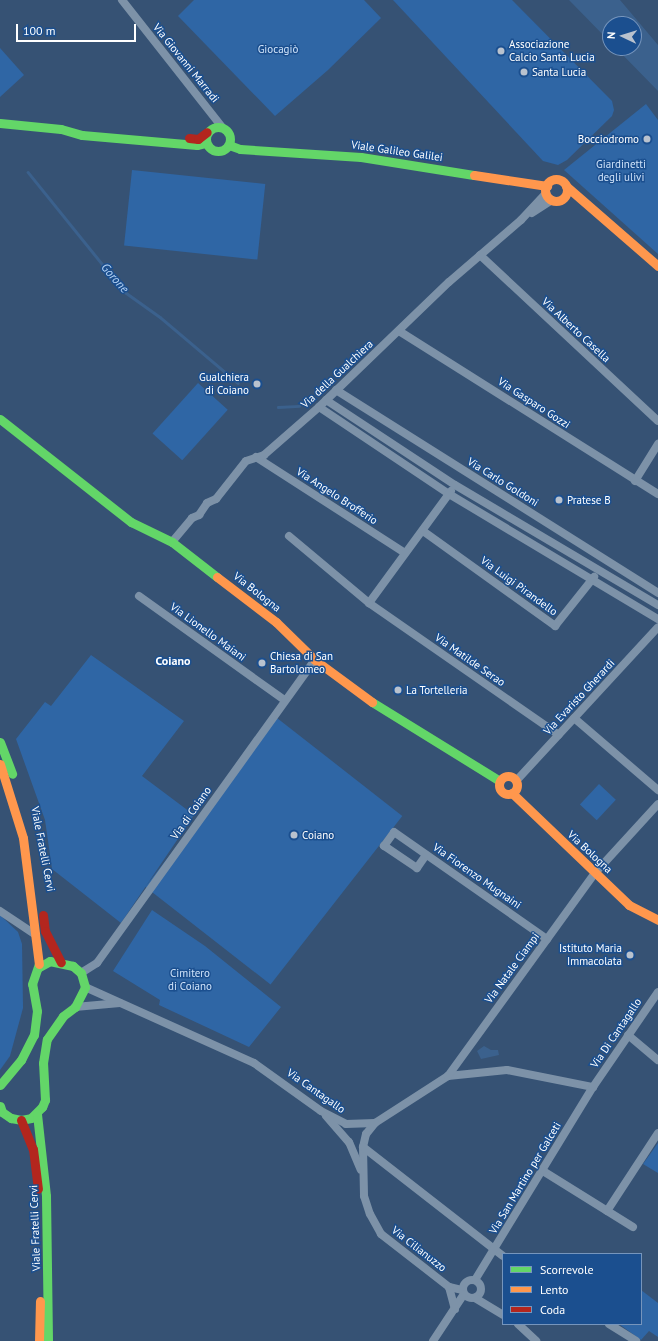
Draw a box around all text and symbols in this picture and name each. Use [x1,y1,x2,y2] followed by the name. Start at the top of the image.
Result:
[18,16,138,42] scale bar
[602,16,642,56] north arrow
[150,21,222,105] street label: Via Giovanni Marradi
[23,23,56,38] text: 100 m
[604,31,618,39] text: N
[509,38,595,64] place label: Associazione Calcio Santa Lucia
[258,42,298,56] park label: Giocagiò
[496,46,506,56] marker: Associazione Calcio Santa Lucia
[532,65,586,79] place label: Santa Lucia
[519,67,529,77] marker: Santa Lucia
[578,132,639,146] place label: Bocciodromo
[642,134,652,144] marker: Bocciodromo
[350,138,444,164] street label: Viale Galileo Galilei
[596,158,646,184] park label: Giardinetti degli ulivi
[98,260,132,296] water label: Gorone
[539,295,613,365] street label: Via Alberto Casella
[298,337,376,411] street label: Via della Gualchiera
[199,371,249,397] place label: Gualchiera di Coiano
[495,375,573,431] street label: Via Gasparo Gozzi
[252,379,262,389] marker: Gualchiera di Coiano
[465,455,541,509] street label: Via Carlo Goldoni
[294,465,380,527] street label: Via Angelo Brofferio
[567,493,611,507] place label: Pratese B
[554,495,564,505] marker: Pratese B
[478,554,560,618] street label: Via Luigi Pirandello
[231,569,283,615] street label: Via Bologna
[168,600,248,664] street label: Via Lionello Maiani
[432,631,508,689] street label: Via Matilde Serao
[270,650,333,676] place label: Chiesa di San Bartolomeo
[156,654,190,668] district label: Coiano
[541,657,617,737] street label: Via Evaristo Gherardi
[257,658,267,668] marker: Chiesa di San Bartolomeo
[406,683,468,697] place label: La Tortelleria
[393,685,403,695] marker: La Tortelleria
[168,784,214,842] street label: Via di Coiano
[28,805,58,893] street label: Viale Fratelli Cervi
[302,828,334,842] place label: Coiano
[565,828,615,876] street label: Via Bologna
[289,830,299,840] marker: Coiano
[430,840,524,912] street label: Via Fiorenzo Mugnaini
[482,930,542,1006] street label: Via Natale Ciampi
[559,942,622,968] place label: Istituto Maria Immacolata
[625,950,635,960] marker: Istituto Maria Immacolata
[168,967,212,993] park label: Cimitero di Coiano
[588,996,644,1070] street label: Via Di Cantagallo
[284,1066,348,1116] street label: Via Cantagallo
[486,1120,564,1236] street label: Via San Martino per Galceti
[27,1185,43,1271] street label: Viale Fratelli Cervi
[389,1224,449,1274] street label: Via Cilianuzzo
[502,1253,642,1325] legend
[540,1262,594,1277] text: Scorrevole
[540,1282,569,1297] text: Lento
[540,1302,565,1317] text: Coda

